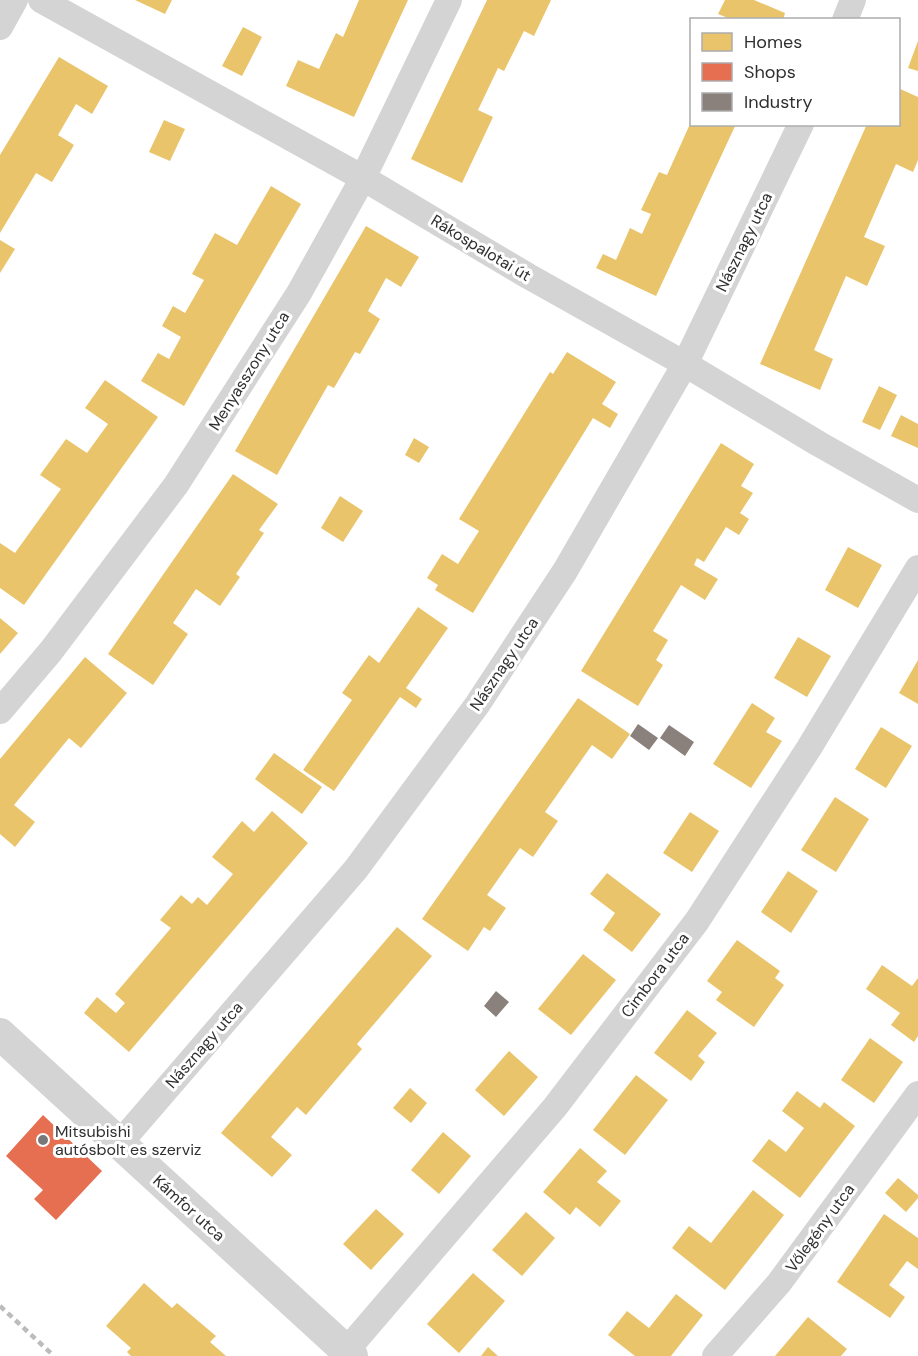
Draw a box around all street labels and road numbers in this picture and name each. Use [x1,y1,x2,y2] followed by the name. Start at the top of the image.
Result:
[711,189,777,295] street label: Násznagy utca
[427,210,535,286] street label: Rákospalotai út
[204,307,294,435] street label: Menyasszony utca
[465,613,543,715] street label: Násznagy utca
[616,928,694,1022] street label: Cimbora utca
[161,997,247,1093] street label: Násznagy utca
[149,1170,229,1246] street label: Kámfor utca
[781,1180,859,1276] street label: Vőlegény utca

